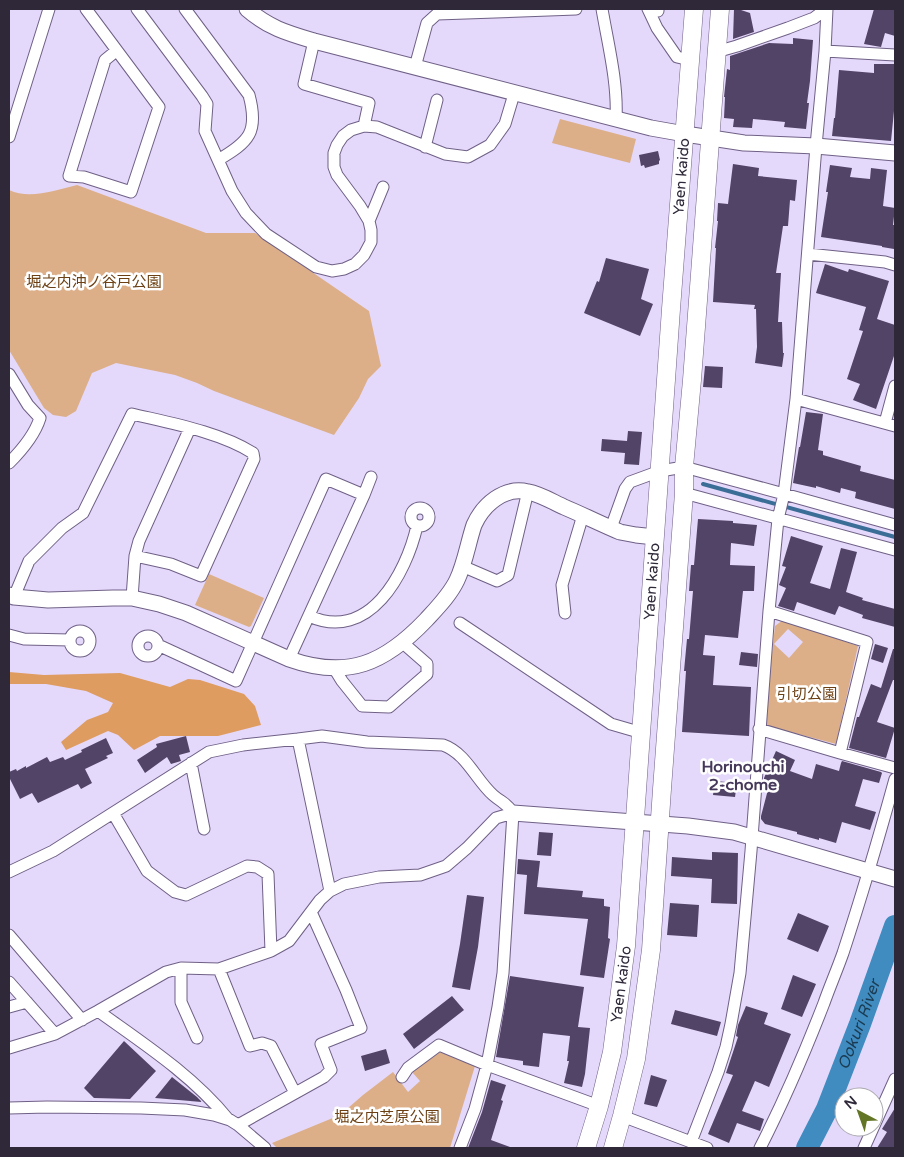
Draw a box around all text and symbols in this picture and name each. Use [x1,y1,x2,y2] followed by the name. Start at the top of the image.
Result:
[669,137,693,216] street label: Yaen kaido
[26,273,162,291] park label: 堀之内沖ノ谷戸公園
[640,542,663,620] street label: Yaen kaido
[777,685,837,703] park label: 引切公園
[701,757,785,795] district label: Horinouchi 2-chome
[607,945,635,1024] street label: Yaen kaido
[833,975,886,1072] water label: Ookuri River
[834,1087,884,1137] north arrow
[841,1092,861,1113] text: N
[334,1108,440,1126] park label: 堀之内芝原公園

